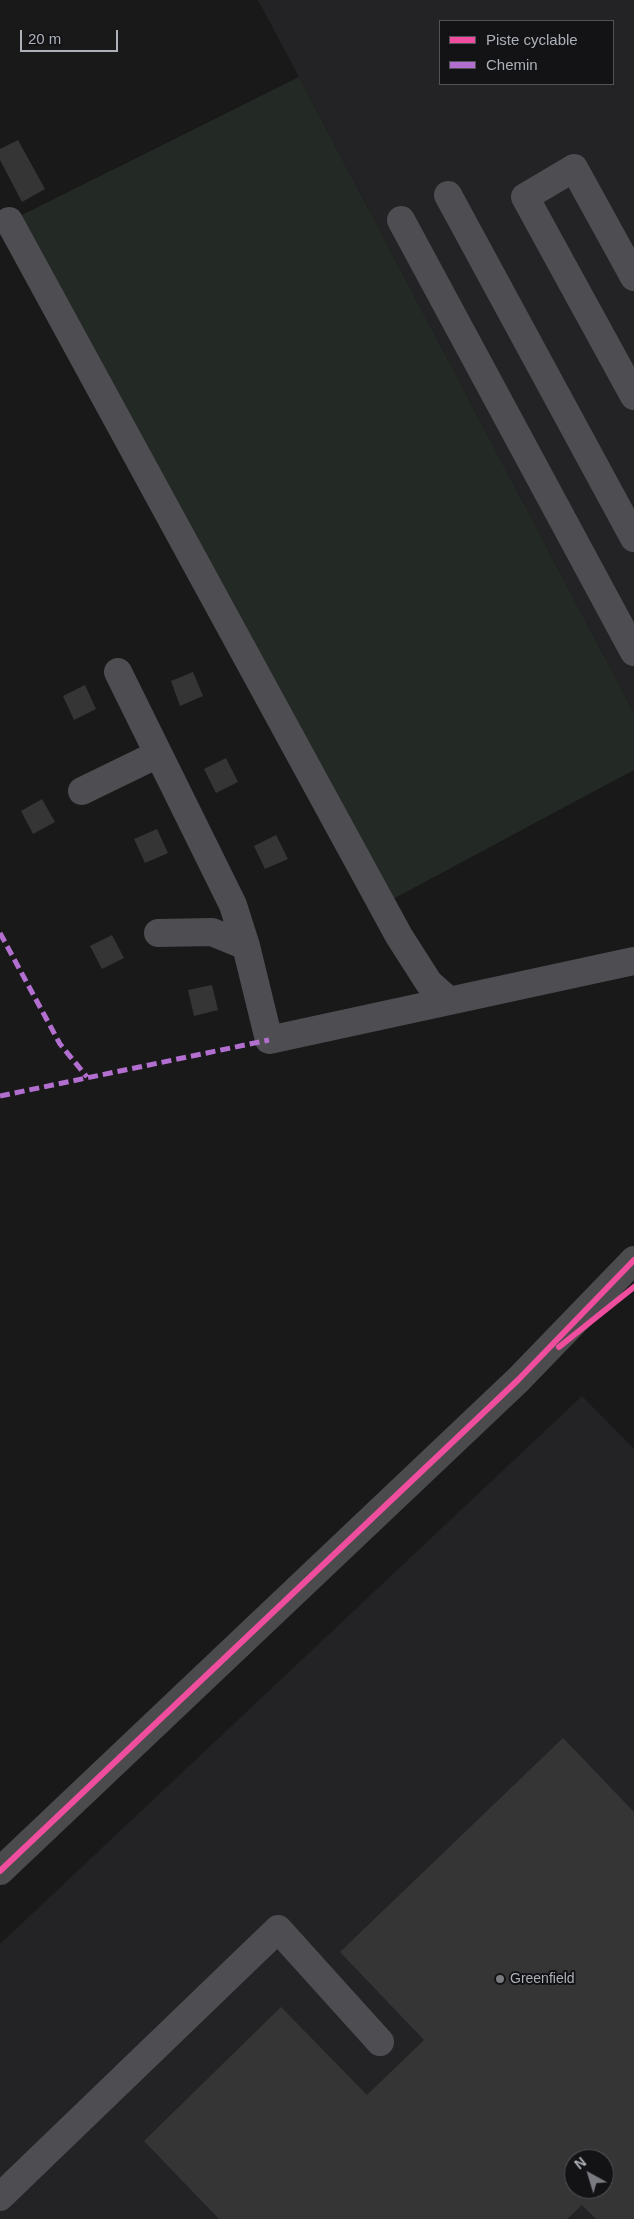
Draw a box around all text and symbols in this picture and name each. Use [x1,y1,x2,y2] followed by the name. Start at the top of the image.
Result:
[22,20,120,52] scale bar
[439,20,614,85] legend
[28,30,61,47] text: 20 m
[486,31,578,48] text: Piste cyclable
[486,56,538,73] text: Chemin
[510,1971,575,1987] place label: Greenfield
[494,1973,506,1985] marker: Greenfield
[564,2149,614,2199] north arrow
[571,2154,589,2173] text: N

